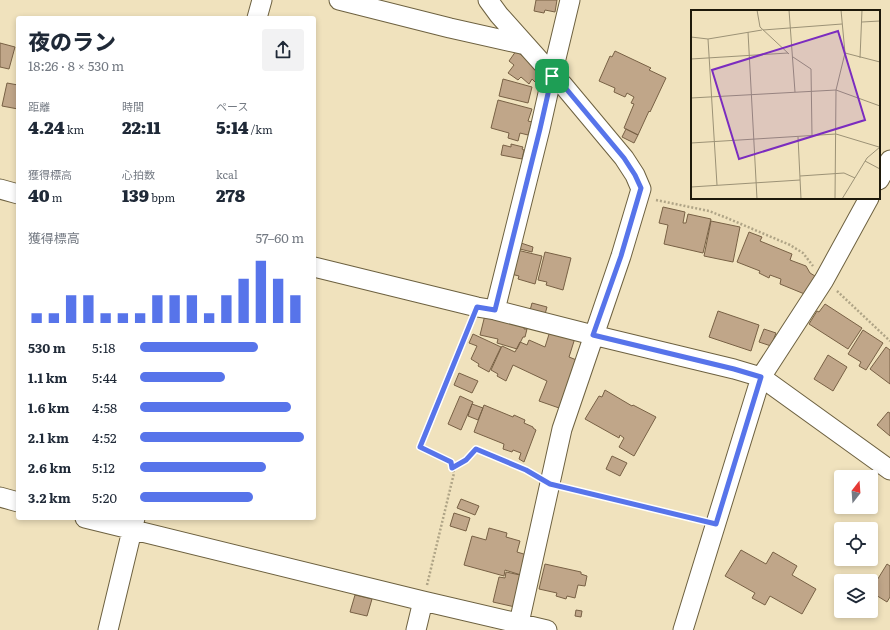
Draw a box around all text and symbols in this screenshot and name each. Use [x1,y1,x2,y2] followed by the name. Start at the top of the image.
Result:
[691,10,880,199] inset map
[28,24,116,57] text: 夜のラン
[262,29,304,71] button: share
[28,56,124,75] text: 18:26 · 8 × 530 m
[535,59,569,93] pin
[541,65,563,87] icon: arrive
[28,98,50,114] text: 距離
[122,98,144,114] text: 時間
[216,98,248,114] text: ペース
[28,114,65,139] text: 4.24
[122,114,161,139] text: 22:11
[216,114,248,139] text: 5:14
[65,121,84,137] text: km
[248,121,273,137] text: /km
[28,166,72,182] text: 獲得標高
[122,166,155,182] text: 心拍数
[216,166,238,182] text: kcal
[28,182,50,207] text: 40
[122,182,149,207] text: 139
[216,182,245,207] text: 278
[50,189,62,205] text: m
[149,189,175,205] text: bpm
[28,228,80,247] text: 獲得標高
[255,228,304,247] text: 57–60 m
[28,338,66,357] text: 530 m
[92,338,115,357] text: 5:18
[28,368,67,387] text: 1.1 km
[92,368,117,387] text: 5:44
[28,398,70,417] text: 1.6 km
[92,398,117,417] text: 4:58
[28,428,69,447] text: 2.1 km
[92,428,117,447] text: 4:52
[28,458,71,477] text: 2.6 km
[92,458,115,477] text: 5:12
[834,470,878,514] north arrow
[834,470,878,618] map controls
[28,488,71,507] text: 3.2 km
[92,488,117,507] text: 5:20
[834,522,878,566] button: locate
[834,574,878,618] button: layers

